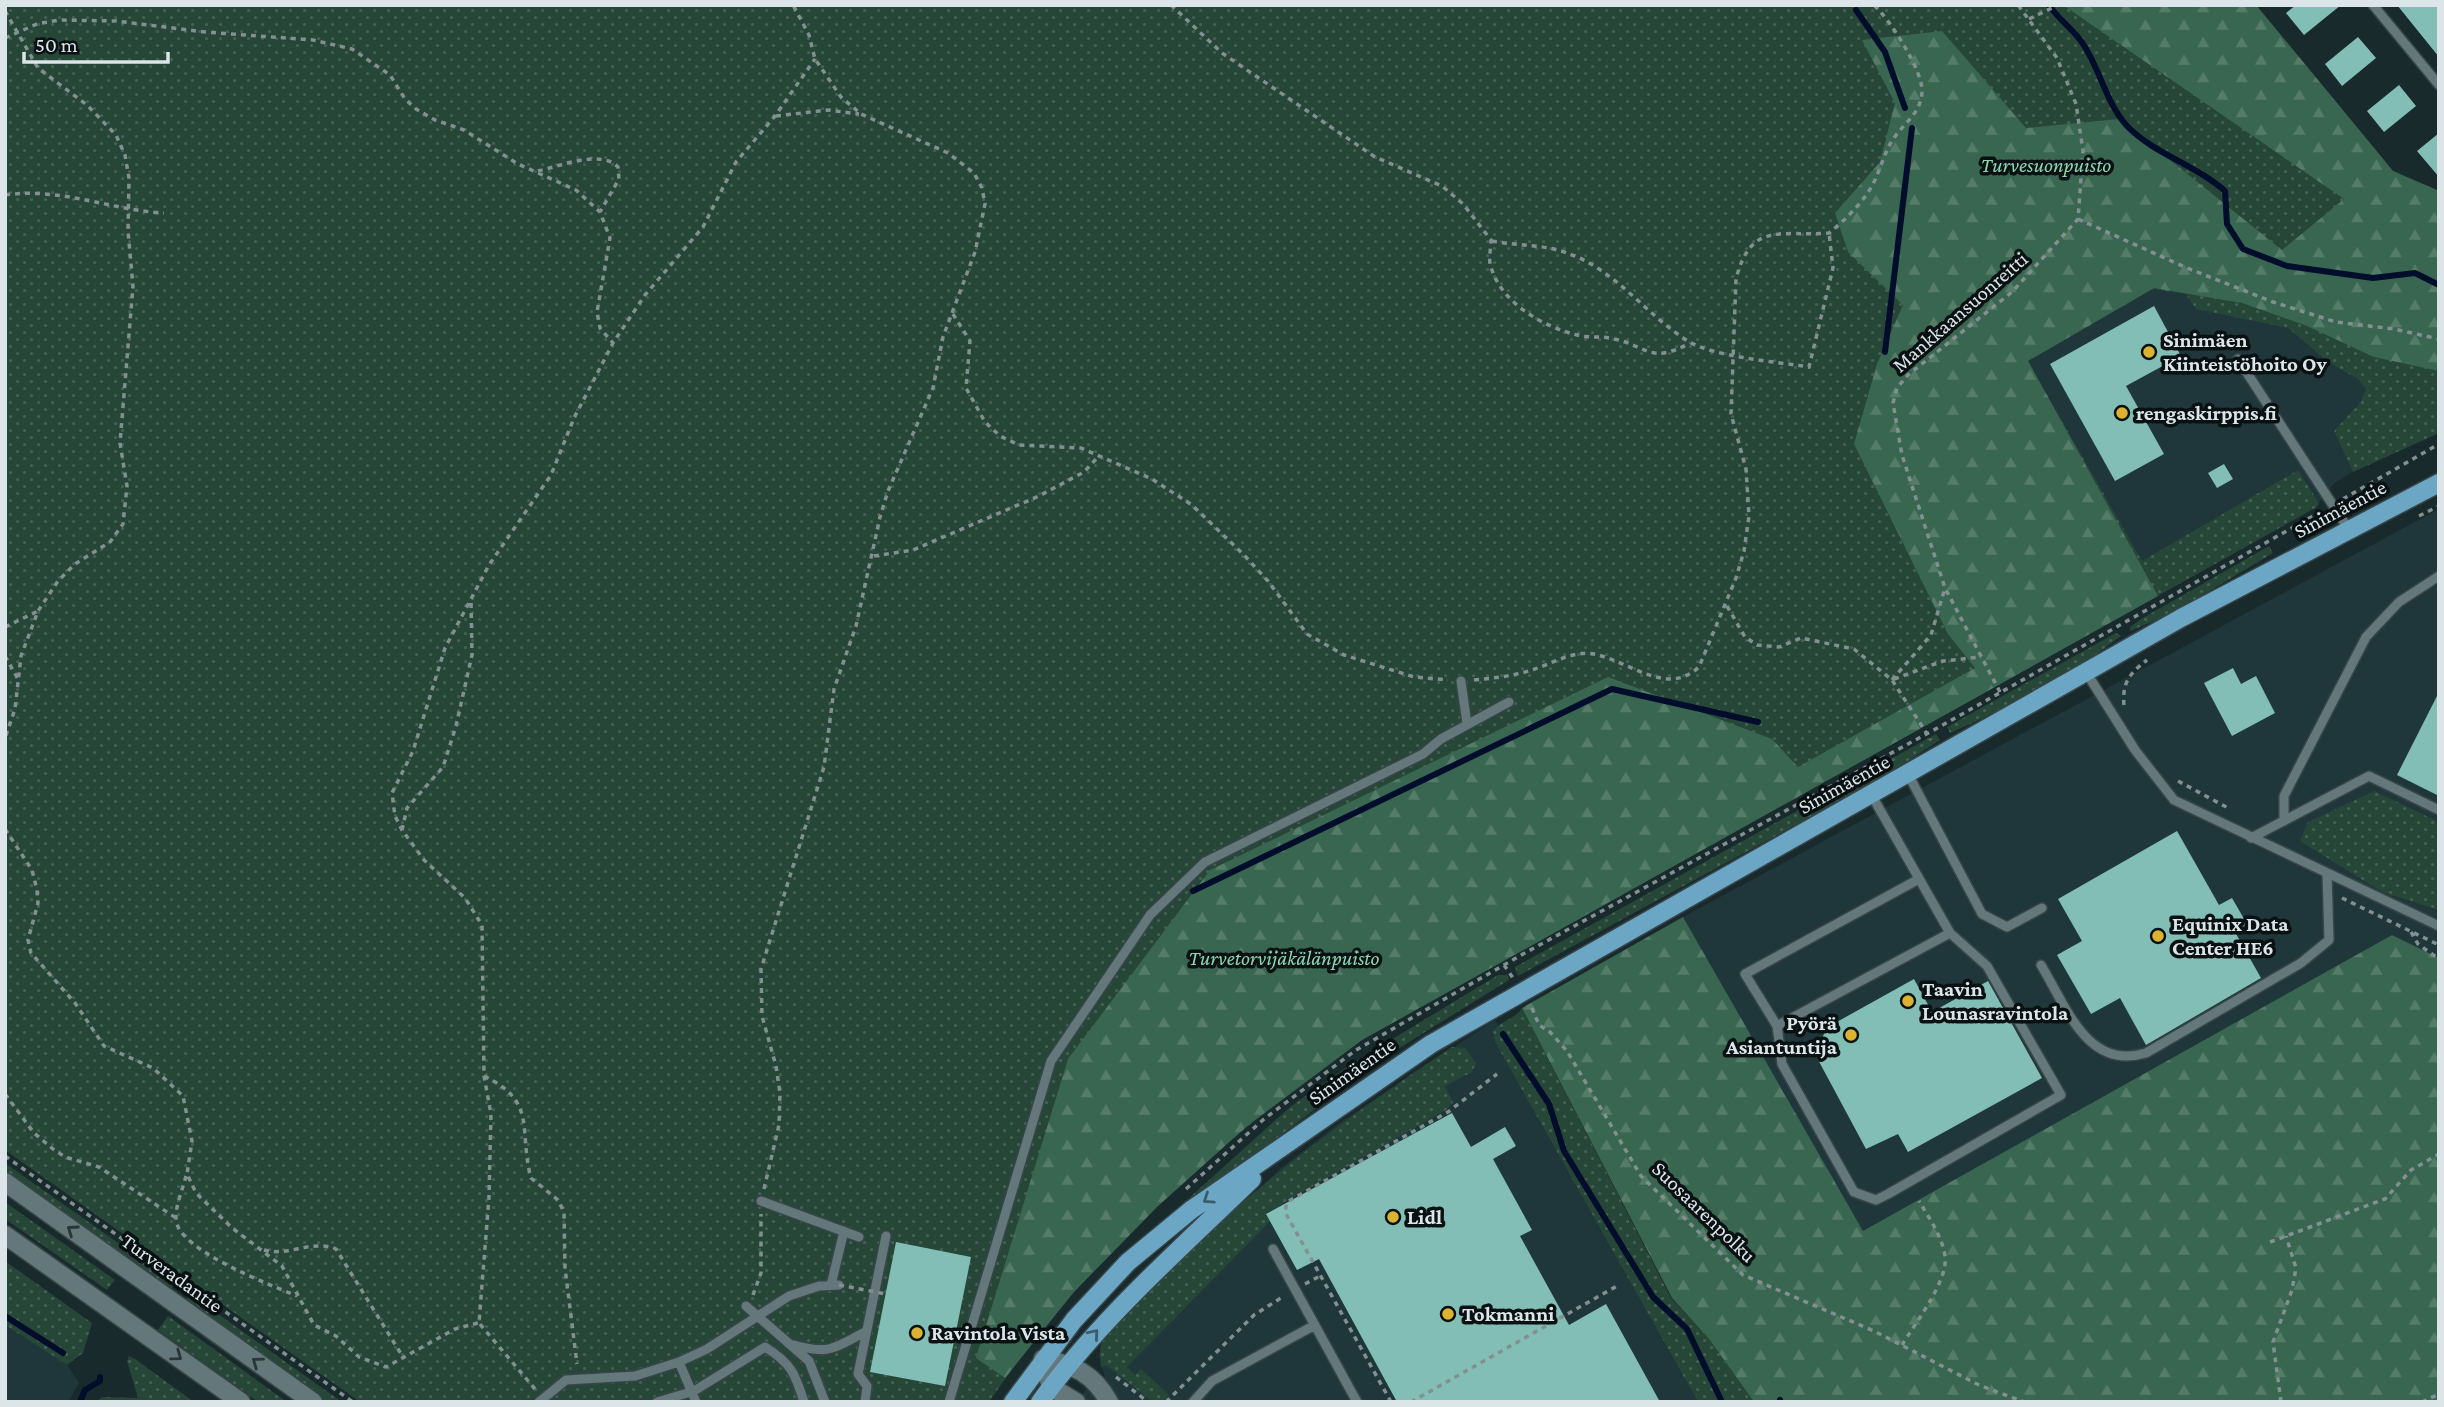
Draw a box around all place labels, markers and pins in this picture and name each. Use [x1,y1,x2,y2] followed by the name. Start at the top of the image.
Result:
[2163,328,2328,376] place label: Sinimäen Kiinteistöhoito Oy
[2141,344,2157,360] marker: Sinimäen Kiinteistöhoito Oy
[2136,401,2278,425] place label: rengaskirppis.fi
[2114,405,2130,421] marker: rengaskirppis.fi
[2172,912,2289,960] place label: Equinix Data Center HE6
[2150,928,2166,944] marker: Equinix Data Center HE6
[1922,977,2069,1025] place label: Taavin Lounasravintola
[1900,993,1916,1009] marker: Taavin Lounasravintola
[1725,1011,1838,1059] place label: Pyörä Asiantuntija
[1843,1027,1859,1043] marker: Pyörä Asiantuntija
[1407,1205,1442,1229] place label: Lidl
[1385,1209,1401,1225] marker: Lidl
[1462,1302,1554,1326] place label: Tokmanni
[1440,1306,1456,1322] marker: Tokmanni
[931,1321,1066,1345] place label: Ravintola Vista
[909,1325,925,1341] marker: Ravintola Vista

